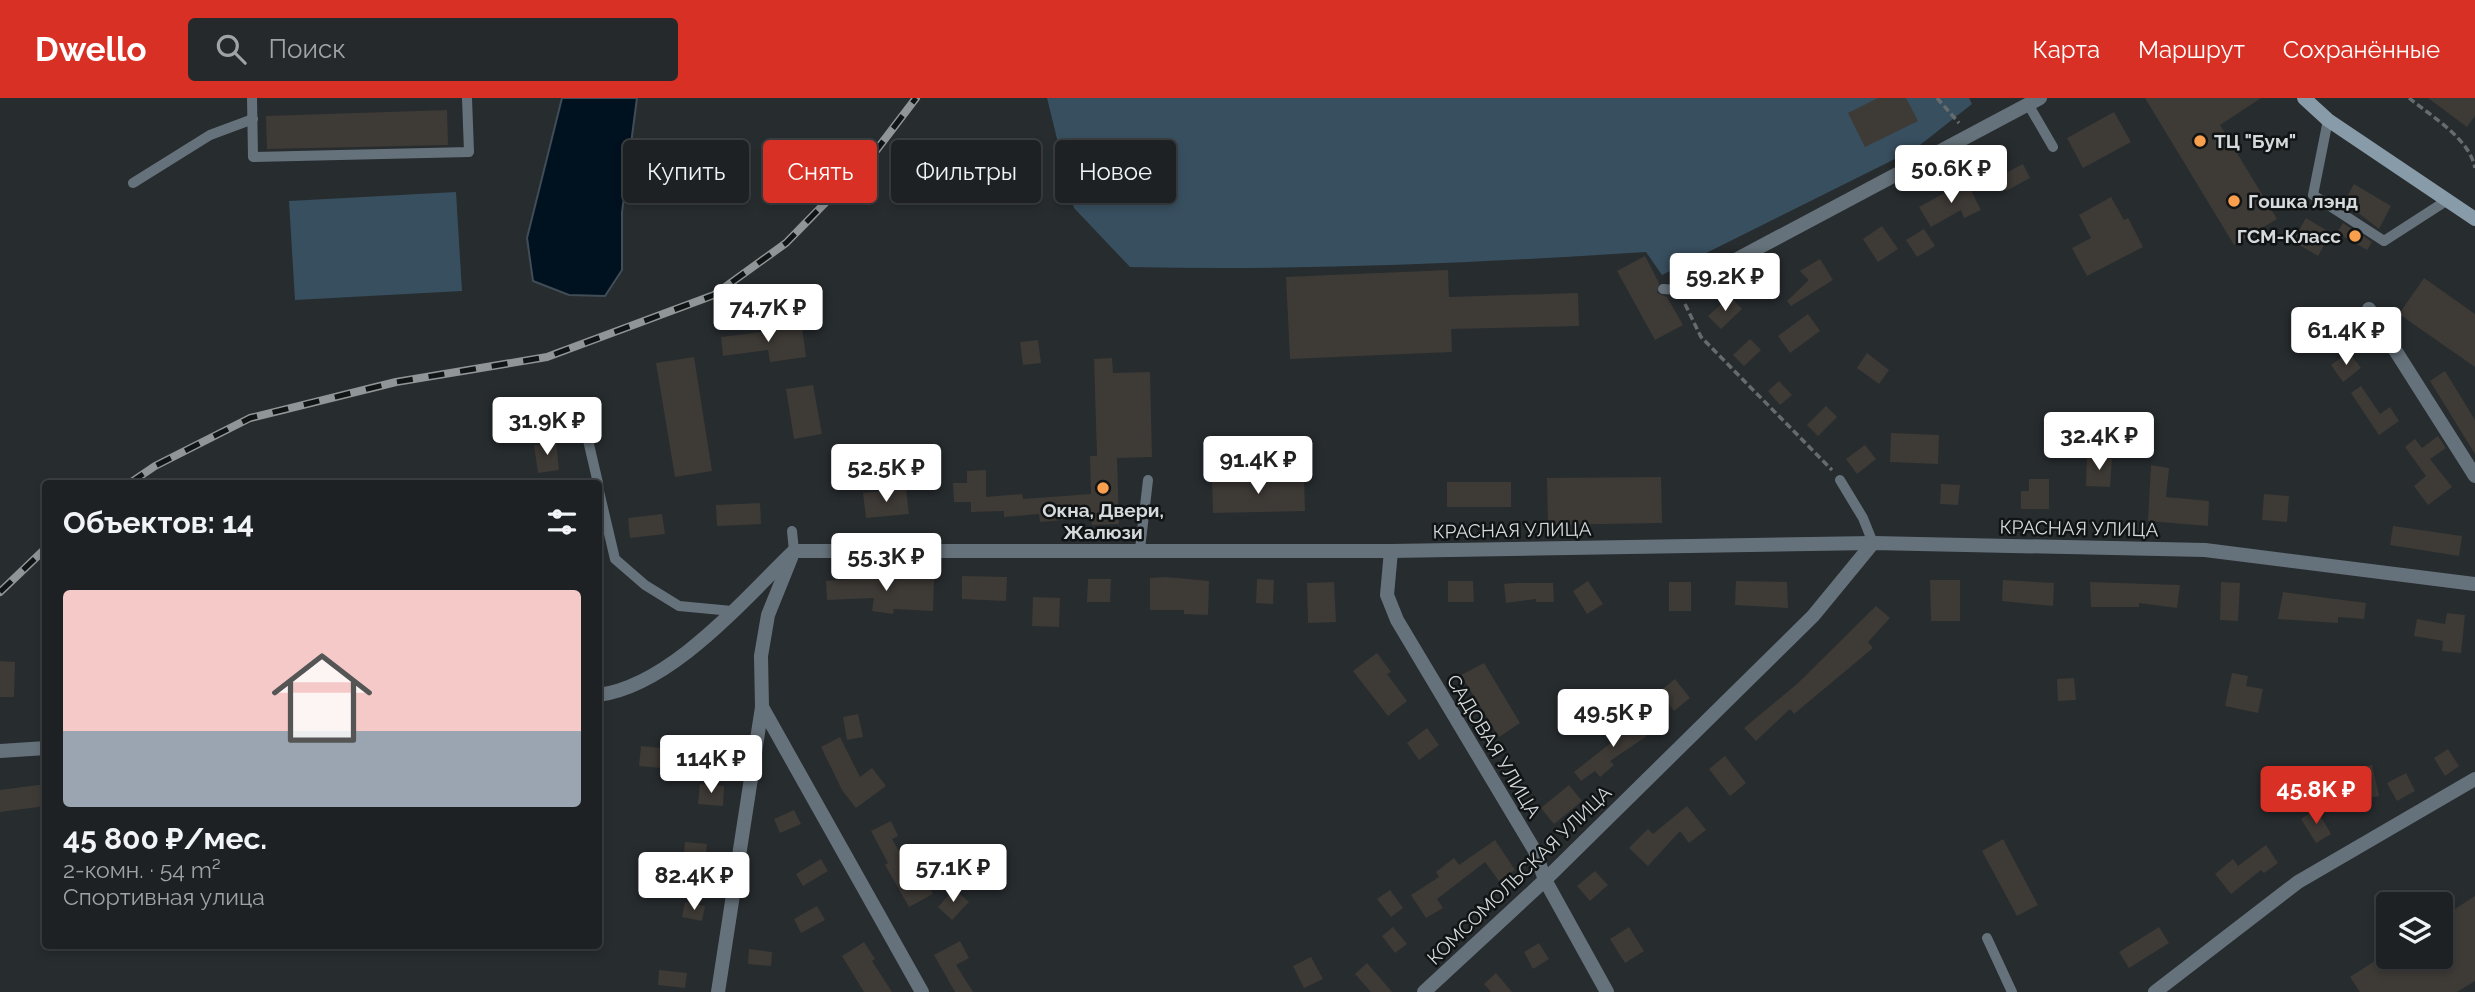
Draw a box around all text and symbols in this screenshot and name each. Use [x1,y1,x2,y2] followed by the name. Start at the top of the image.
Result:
[188,18,678,81] search box
[35,30,146,69] text: Dwello
[212,30,250,68] icon: search
[268,34,346,64] text: Поиск
[2032,35,2100,64] text: Карта
[2138,35,2245,64] text: Маршрут
[2283,35,2440,64] text: Сохранённые
[2214,130,2296,152] place label: ТЦ "Бум"
[2192,133,2208,149] marker: ТЦ "Бум"
[623,140,749,203] chip: Купить
[763,140,877,203] chip: Снять
[891,140,1041,203] chip: Фильтры
[1055,140,1176,203] chip: Новое
[1886,146,2016,205] pin: 50.6K ₽
[1911,154,1991,181] text: 50.6K ₽
[2248,190,2358,212] place label: Гошка лэнд
[2226,193,2242,209] marker: Гошка лэнд
[2237,225,2341,247] place label: ГСМ-Класс
[2347,228,2363,244] marker: ГСМ-Класс
[1660,254,1790,313] pin: 59.2K ₽
[1686,262,1764,289] text: 59.2K ₽
[703,285,833,344] pin: 74.7K ₽
[730,293,806,320] text: 74.7K ₽
[2281,308,2411,367] pin: 61.4K ₽
[2307,316,2385,343] text: 61.4K ₽
[482,398,612,457] pin: 31.9K ₽
[509,406,585,433] text: 31.9K ₽
[2034,412,2164,472] pin: 32.4K ₽
[2060,421,2138,448] text: 32.4K ₽
[1193,436,1323,496] pin: 91.4K ₽
[821,444,951,504] pin: 52.5K ₽
[1219,445,1297,472] text: 91.4K ₽
[847,453,925,480] text: 52.5K ₽
[1095,480,1111,496] marker: Окна, Двери, Жалюзи
[1042,499,1164,543] place label: Окна, Двери, Жалюзи
[543,503,581,541] icon: filters
[63,505,254,540] text: Объектов: 14
[1999,516,2159,540] street label: КРАСНАЯ УЛИЦА
[1432,518,1592,542] street label: КРАСНАЯ УЛИЦА
[821,533,951,593] pin: 55.3K ₽
[847,542,925,569] text: 55.3K ₽
[259,635,385,761] icon: home
[1443,670,1546,822] street label: САДОВАЯ УЛИЦА
[1548,690,1678,749] pin: 49.5K ₽
[1574,698,1652,725] text: 49.5K ₽
[654,736,768,795] pin: 114K ₽
[676,744,746,771] text: 114K ₽
[2251,766,2381,826] pin: 45.8K ₽
[2277,775,2355,802] text: 45.8K ₽
[1422,781,1616,969] street label: КОМСОМОЛЬСКАЯ УЛИЦА
[63,821,267,856] text: 45 800 ₽/мес.
[888,844,1018,904] pin: 57.1K ₽
[629,852,759,912] pin: 82.4K ₽
[916,853,990,880] text: 57.1K ₽
[63,856,221,883] text: 2-комн. · 54 m²
[654,861,734,888] text: 82.4K ₽
[63,883,265,910] text: Спортивная улица
[2376,892,2453,969] map controls
[2376,892,2453,969] button: layers

